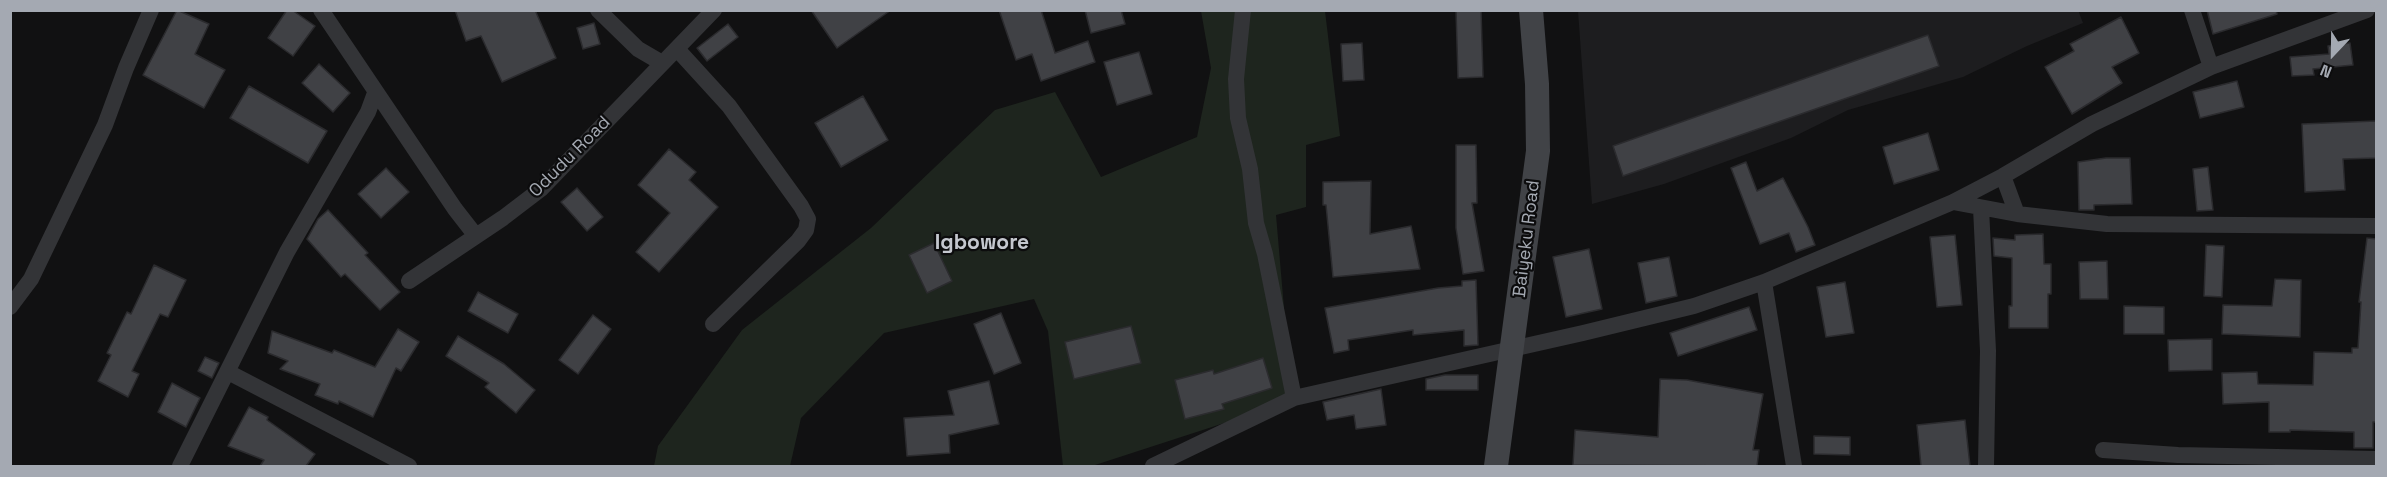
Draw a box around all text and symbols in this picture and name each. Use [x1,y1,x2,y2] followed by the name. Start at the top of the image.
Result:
[2303,24,2363,84] north arrow
[2317,59,2335,83] text: N
[525,112,615,202] street label: Odudu Road
[1509,179,1545,299] street label: Baiyeku Road
[935,230,1029,256] district label: Igbowore

